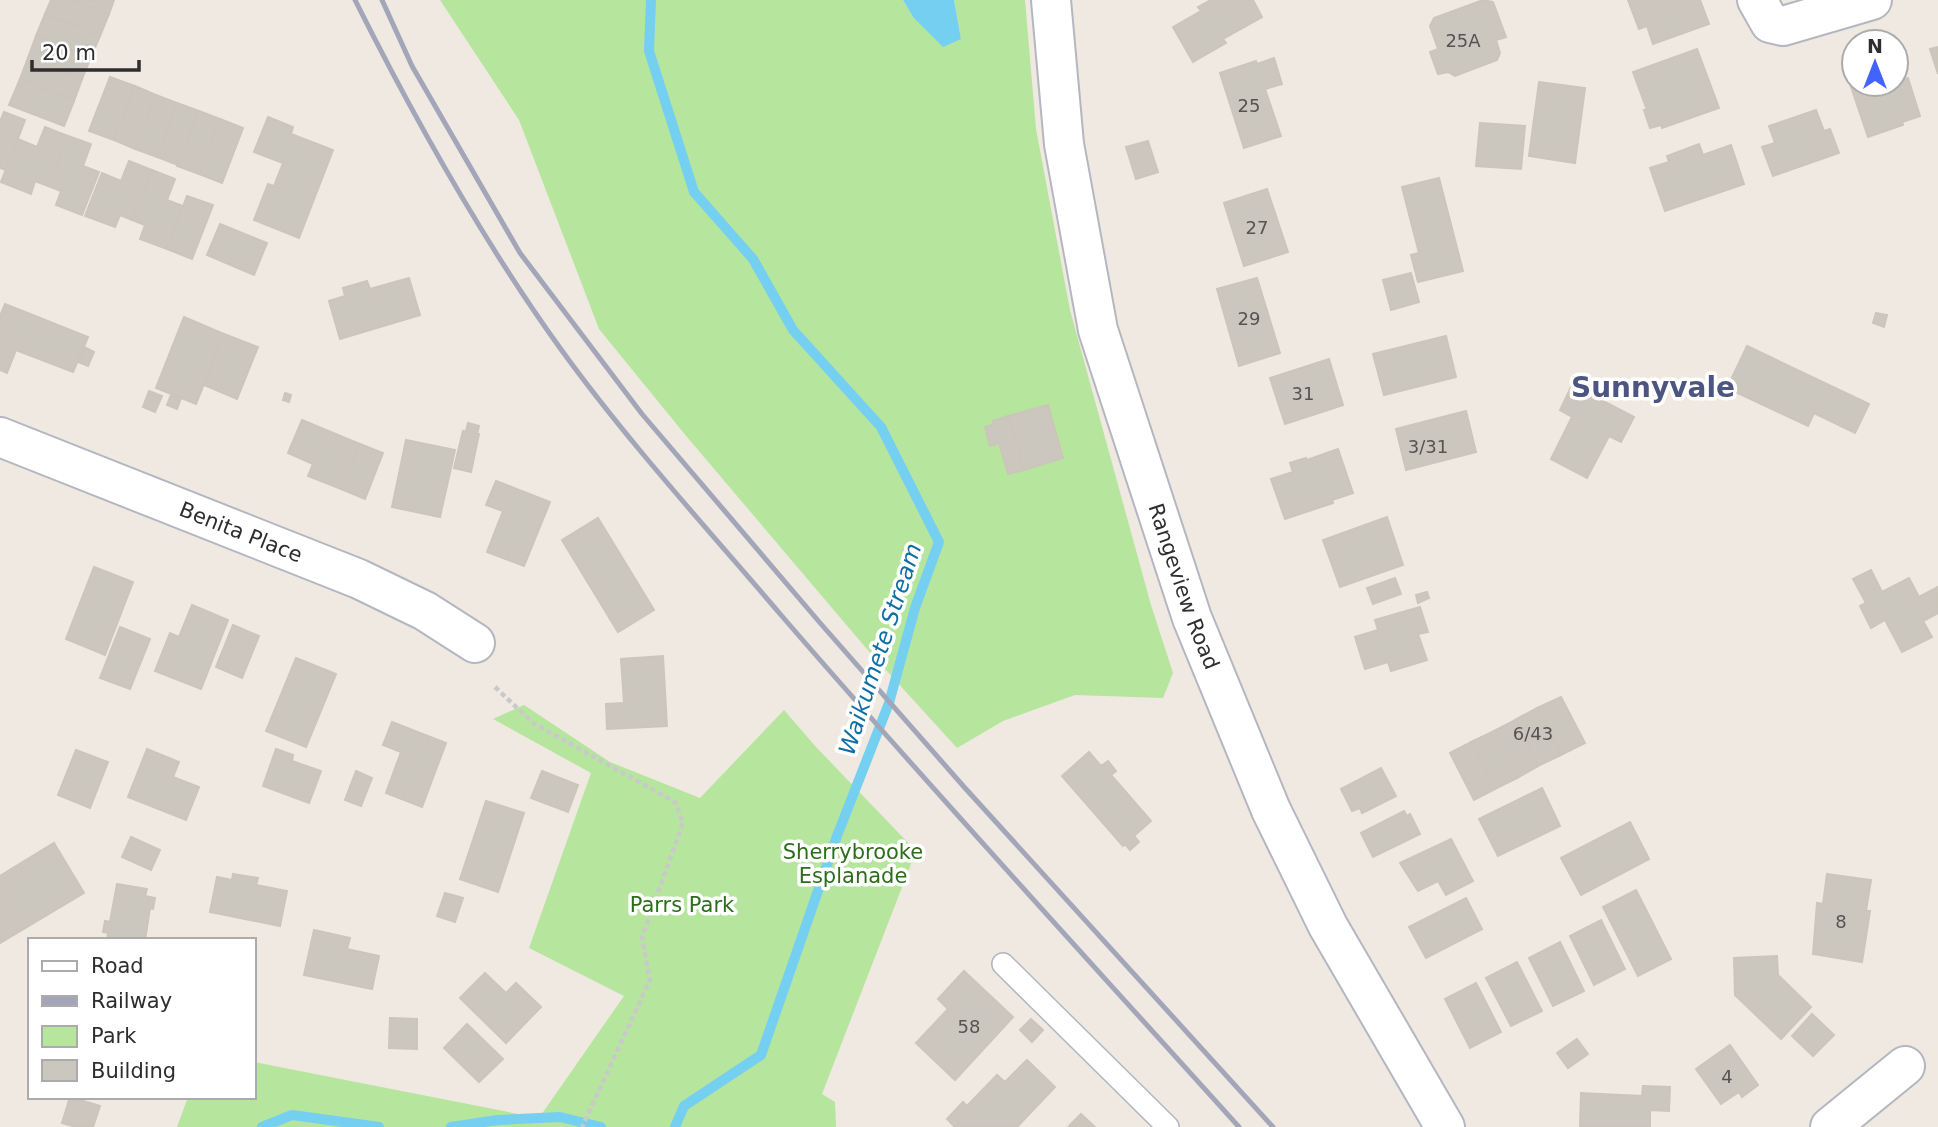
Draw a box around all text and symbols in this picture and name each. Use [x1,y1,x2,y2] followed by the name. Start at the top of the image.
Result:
[32,28,138,72] scale bar
[1840,28,1910,98] north arrow
[1445,30,1481,51] house number: 25A
[1867,35,1883,57] text: N
[42,41,96,65] text: 20 m
[1238,95,1260,116] house number: 25
[1246,217,1268,238] house number: 27
[1238,308,1260,329] house number: 29
[1571,371,1735,404] district label: Sunnyvale
[1292,383,1314,404] house number: 31
[1408,436,1448,457] house number: 3/31
[176,497,306,567] street label: Benita Place
[1143,500,1224,673] street label: Rangeview Road
[834,540,926,758] water label: Waikumete Stream
[1513,723,1553,744] house number: 6/43
[783,840,923,888] park label: Sherrybrooke Esplanade
[630,893,735,917] park label: Parrs Park
[1835,911,1847,932] house number: 8
[28,938,256,1099] legend
[91,954,144,978] text: Road
[91,989,172,1013] text: Railway
[958,1016,980,1037] house number: 58
[91,1024,137,1048] text: Park
[91,1059,176,1083] text: Building
[1721,1066,1733,1087] house number: 4

